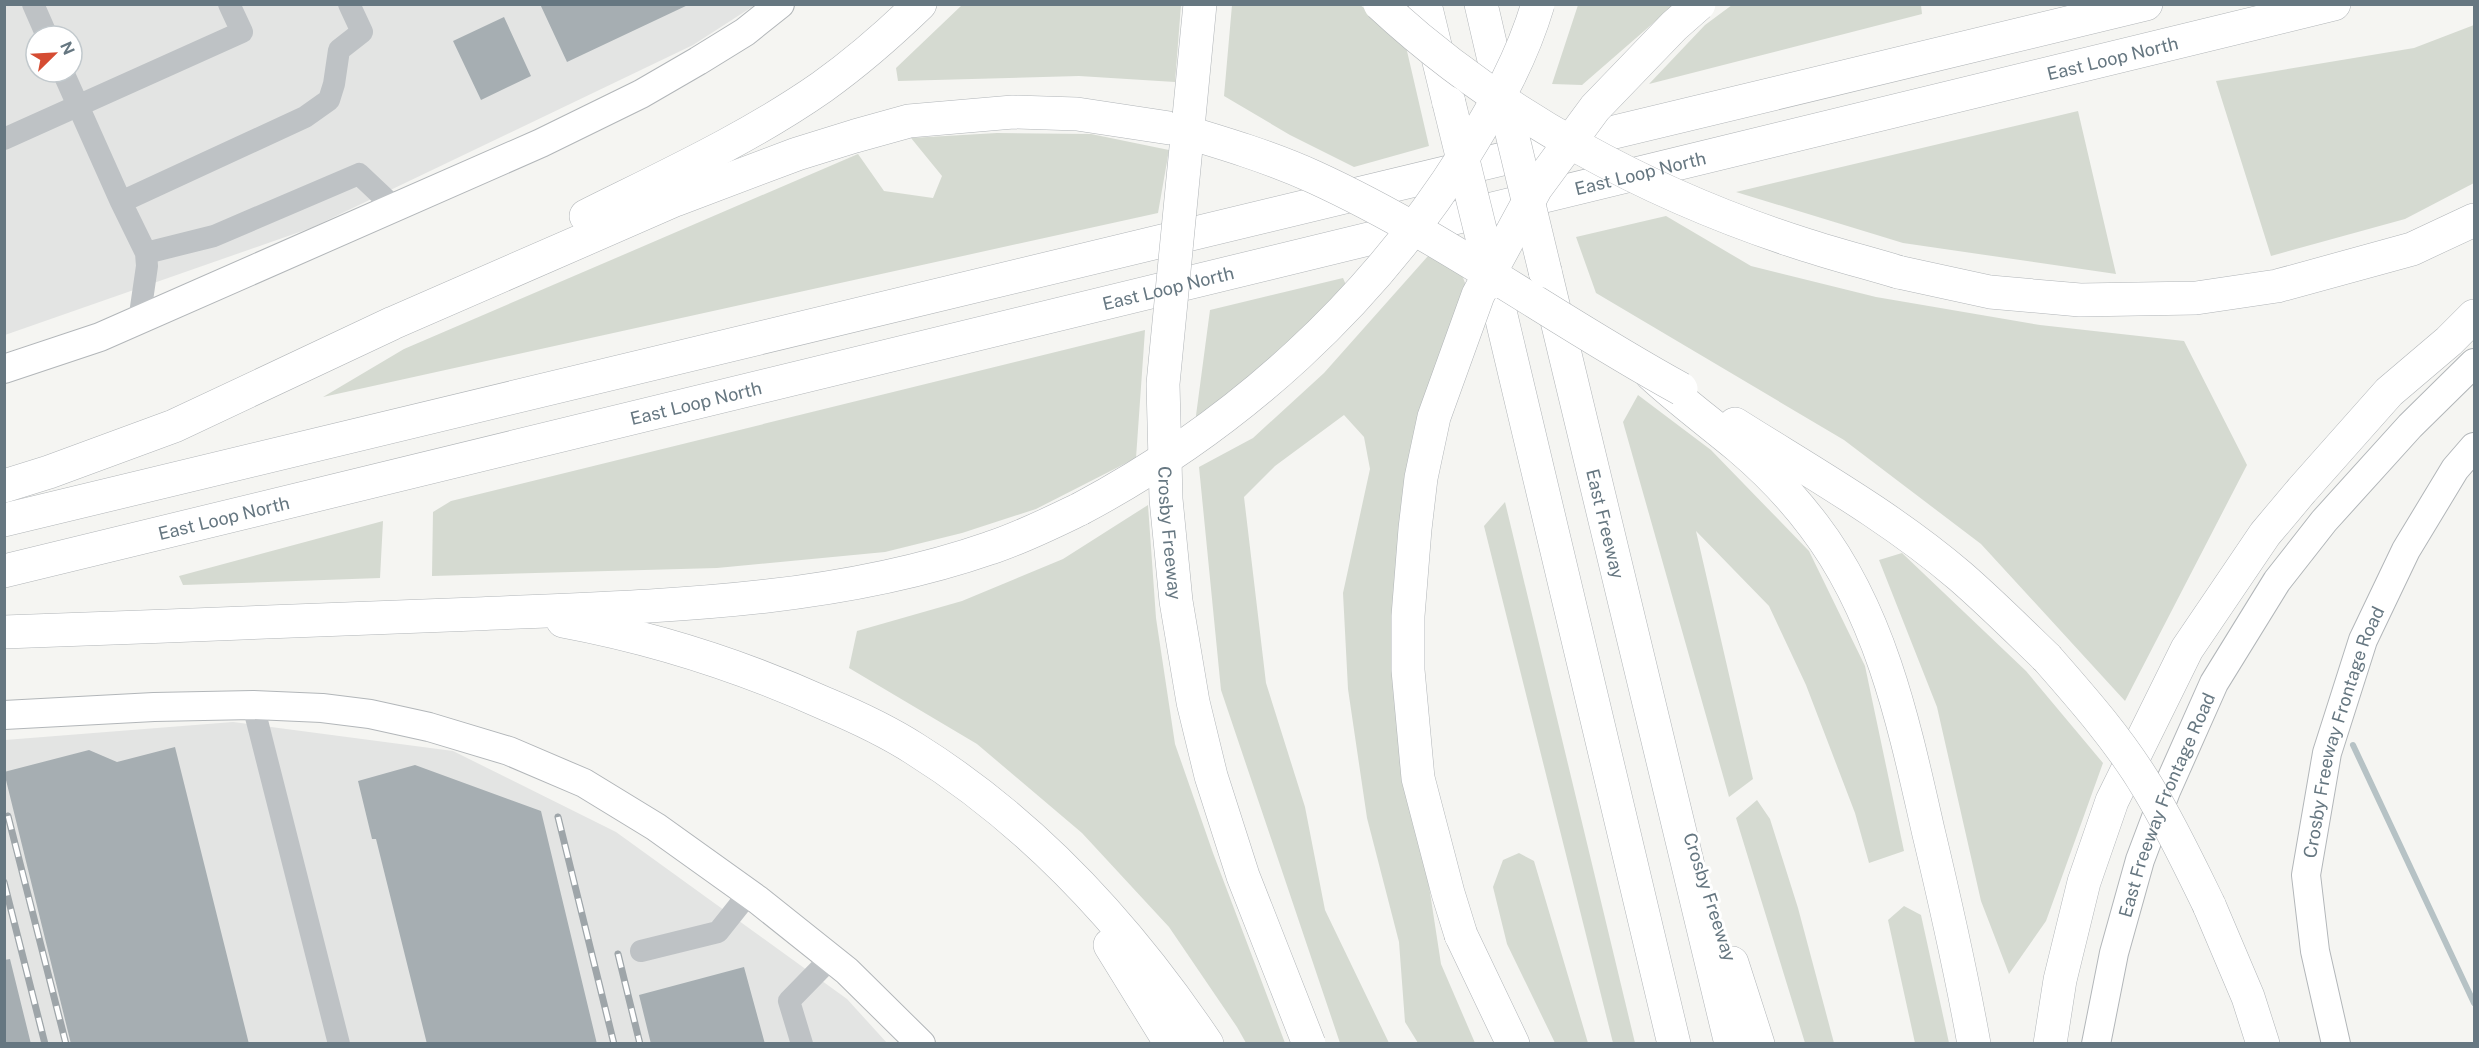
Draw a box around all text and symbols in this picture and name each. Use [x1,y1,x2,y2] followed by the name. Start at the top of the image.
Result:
[24,24,84,84] north arrow
[2045,32,2180,84] street label: East Loop North
[56,39,78,58] text: N
[1572,147,1708,199] street label: East Loop North
[1100,262,1236,314] street label: East Loop North
[628,377,764,429] street label: East Loop North
[1155,466,1186,601] street label: Crosby Freeway
[1582,467,1629,581] street label: East Freeway
[156,491,291,544] street label: East Loop North
[2299,603,2388,860] street label: Crosby Freeway Frontage Road
[2114,689,2219,920] street label: East Freeway Frontage Road
[1679,830,1741,964] street label: Crosby Freeway

